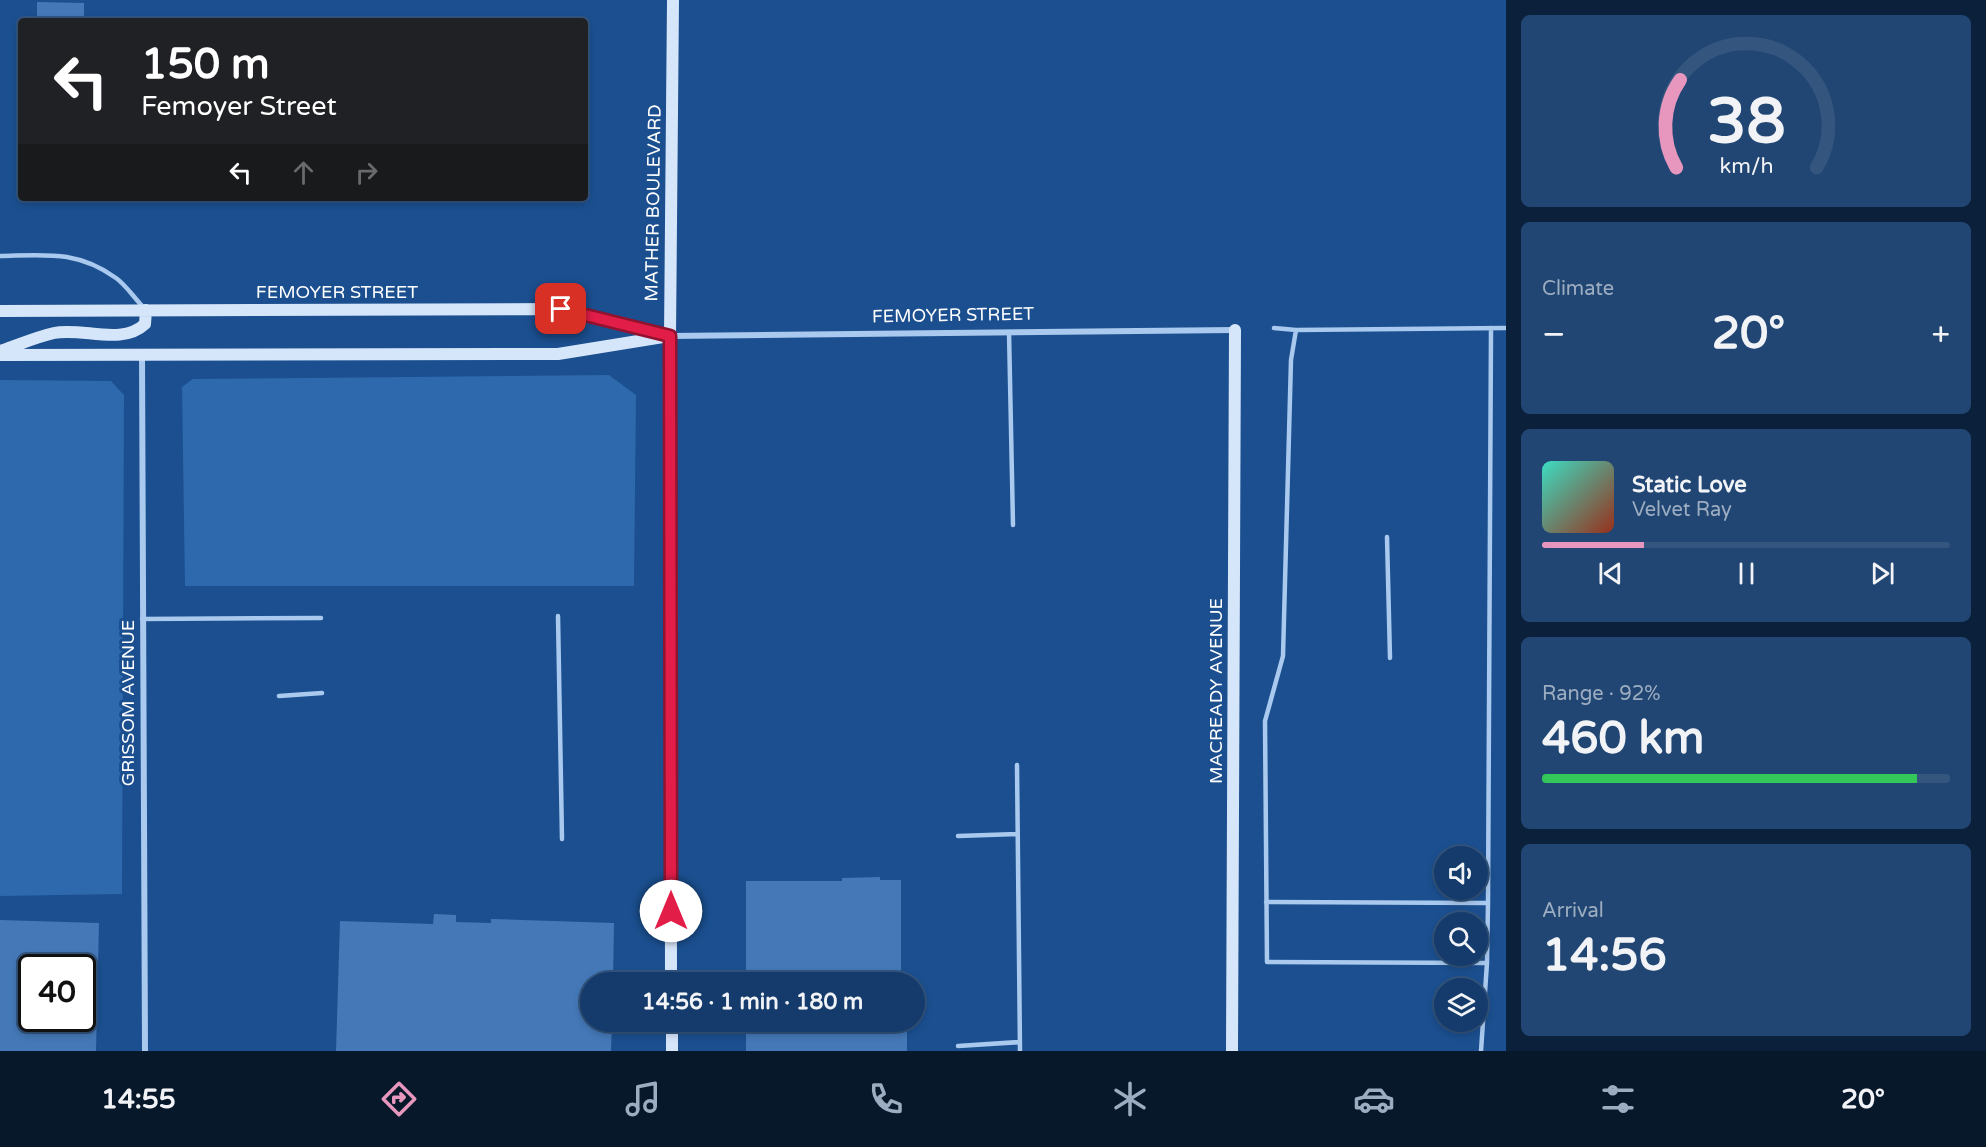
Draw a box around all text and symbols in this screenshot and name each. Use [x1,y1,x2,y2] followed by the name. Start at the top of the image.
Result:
[141,39,270,90] text: 150 m
[42,42,120,120] icon: left
[1707,85,1785,160] text: 38
[141,90,337,123] text: Femoyer Street
[640,104,666,302] street label: MATHER BOULEVARD
[1719,153,1773,179] text: km/h
[224,156,257,189] icon: left
[287,156,320,189] icon: ahead
[350,156,383,189] icon: right
[1542,277,1614,301] text: Climate
[256,281,418,303] street label: FEMOYER STREET
[535,283,586,334] pin
[544,292,577,325] icon: arrive
[872,303,1034,327] street label: FEMOYER STREET
[1712,307,1785,361] text: 20°
[1542,315,1566,354] text: −
[1931,315,1950,354] text: +
[1632,472,1747,498] text: Static Love
[1632,498,1732,522] text: Velvet Ray
[1594,557,1627,590] icon: previous
[1730,557,1763,590] icon: pause
[1866,557,1899,590] icon: next
[1205,598,1227,784] street label: MACREADY AVENUE
[117,620,139,786] street label: GRISSOM AVENUE
[1542,682,1661,706] text: Range · 92%
[1542,712,1704,766] text: 460 km
[1434,846,1488,1032] map controls
[1434,846,1488,900] button: sound
[639,879,703,943] position arrow
[1542,899,1604,923] text: Arrival
[1434,912,1488,966] button: search
[1542,929,1667,983] text: 14:56
[18,954,96,1032] speed limit sign: 40
[1434,978,1488,1032] button: layers
[642,989,863,1015] text: 14:56 · 1 min · 180 m
[378,1078,420,1120] icon: directions
[622,1078,664,1120] icon: music
[865,1078,907,1120] icon: phone
[1109,1078,1151,1120] icon: climate
[1353,1078,1395,1120] icon: car
[1597,1078,1639,1120] icon: filters
[101,1083,176,1116] text: 14:55
[1841,1083,1885,1116] text: 20°

